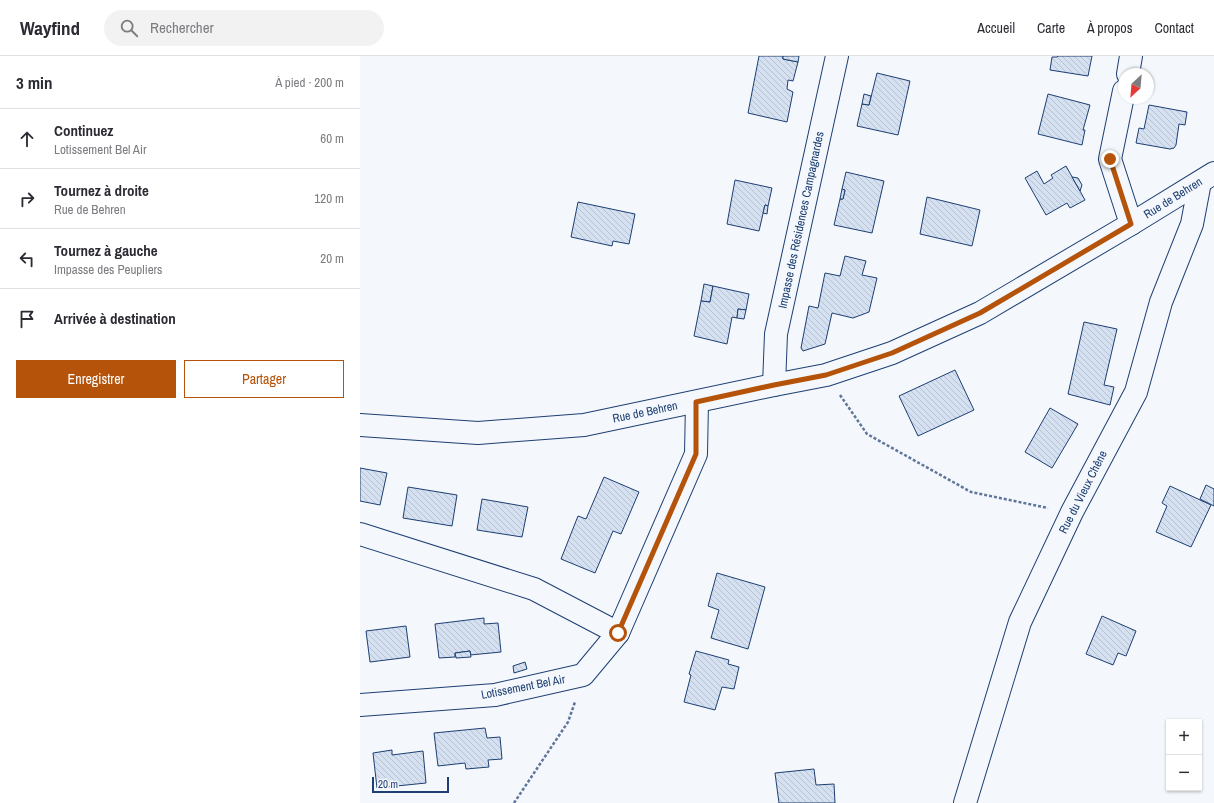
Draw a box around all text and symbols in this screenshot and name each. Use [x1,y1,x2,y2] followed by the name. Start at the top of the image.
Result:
[104,10,384,46] search box
[20,15,80,41] text: Wayfind
[118,17,140,39] icon: search
[150,17,214,38] text: Rechercher
[977,19,1015,37] text: Accueil
[1037,19,1065,37] text: Carte
[1087,19,1132,37] text: À propos
[1154,19,1194,37] text: Contact
[1118,68,1154,104] north arrow
[16,71,52,94] text: 3 min
[275,74,344,91] text: À pied · 200 m
[54,120,113,141] text: Continuez
[16,128,38,150] icon: ahead
[320,130,344,147] text: 60 m
[774,130,828,310] street label: Impasse des Résidences Campagnardes
[54,141,146,158] text: Lotissement Bel Air
[1101,150,1119,168] route end
[1141,174,1205,222] street label: Rue de Behren
[54,180,149,201] text: Tournez à droite
[16,188,38,210] icon: right
[314,190,344,207] text: 120 m
[54,201,126,218] text: Rue de Behren
[54,240,158,261] text: Tournez à gauche
[16,248,38,270] icon: left
[320,250,344,267] text: 20 m
[54,261,162,278] text: Impasse des Peupliers
[16,308,38,330] icon: arrive
[54,308,176,329] text: Arrivée à destination
[16,360,176,398] button: Enregistrer
[184,360,344,398] button: Partager
[611,397,679,427] street label: Rue de Behren
[1055,448,1111,536] street label: Rue du Vieux Chêne
[609,624,627,642] route start
[480,671,567,703] street label: Lotissement Bel Air
[1166,719,1202,791] map controls
[1166,719,1202,755] button: +
[1166,755,1202,791] button: −
[372,775,449,794] scale bar
[378,777,398,791] text: 20 m

